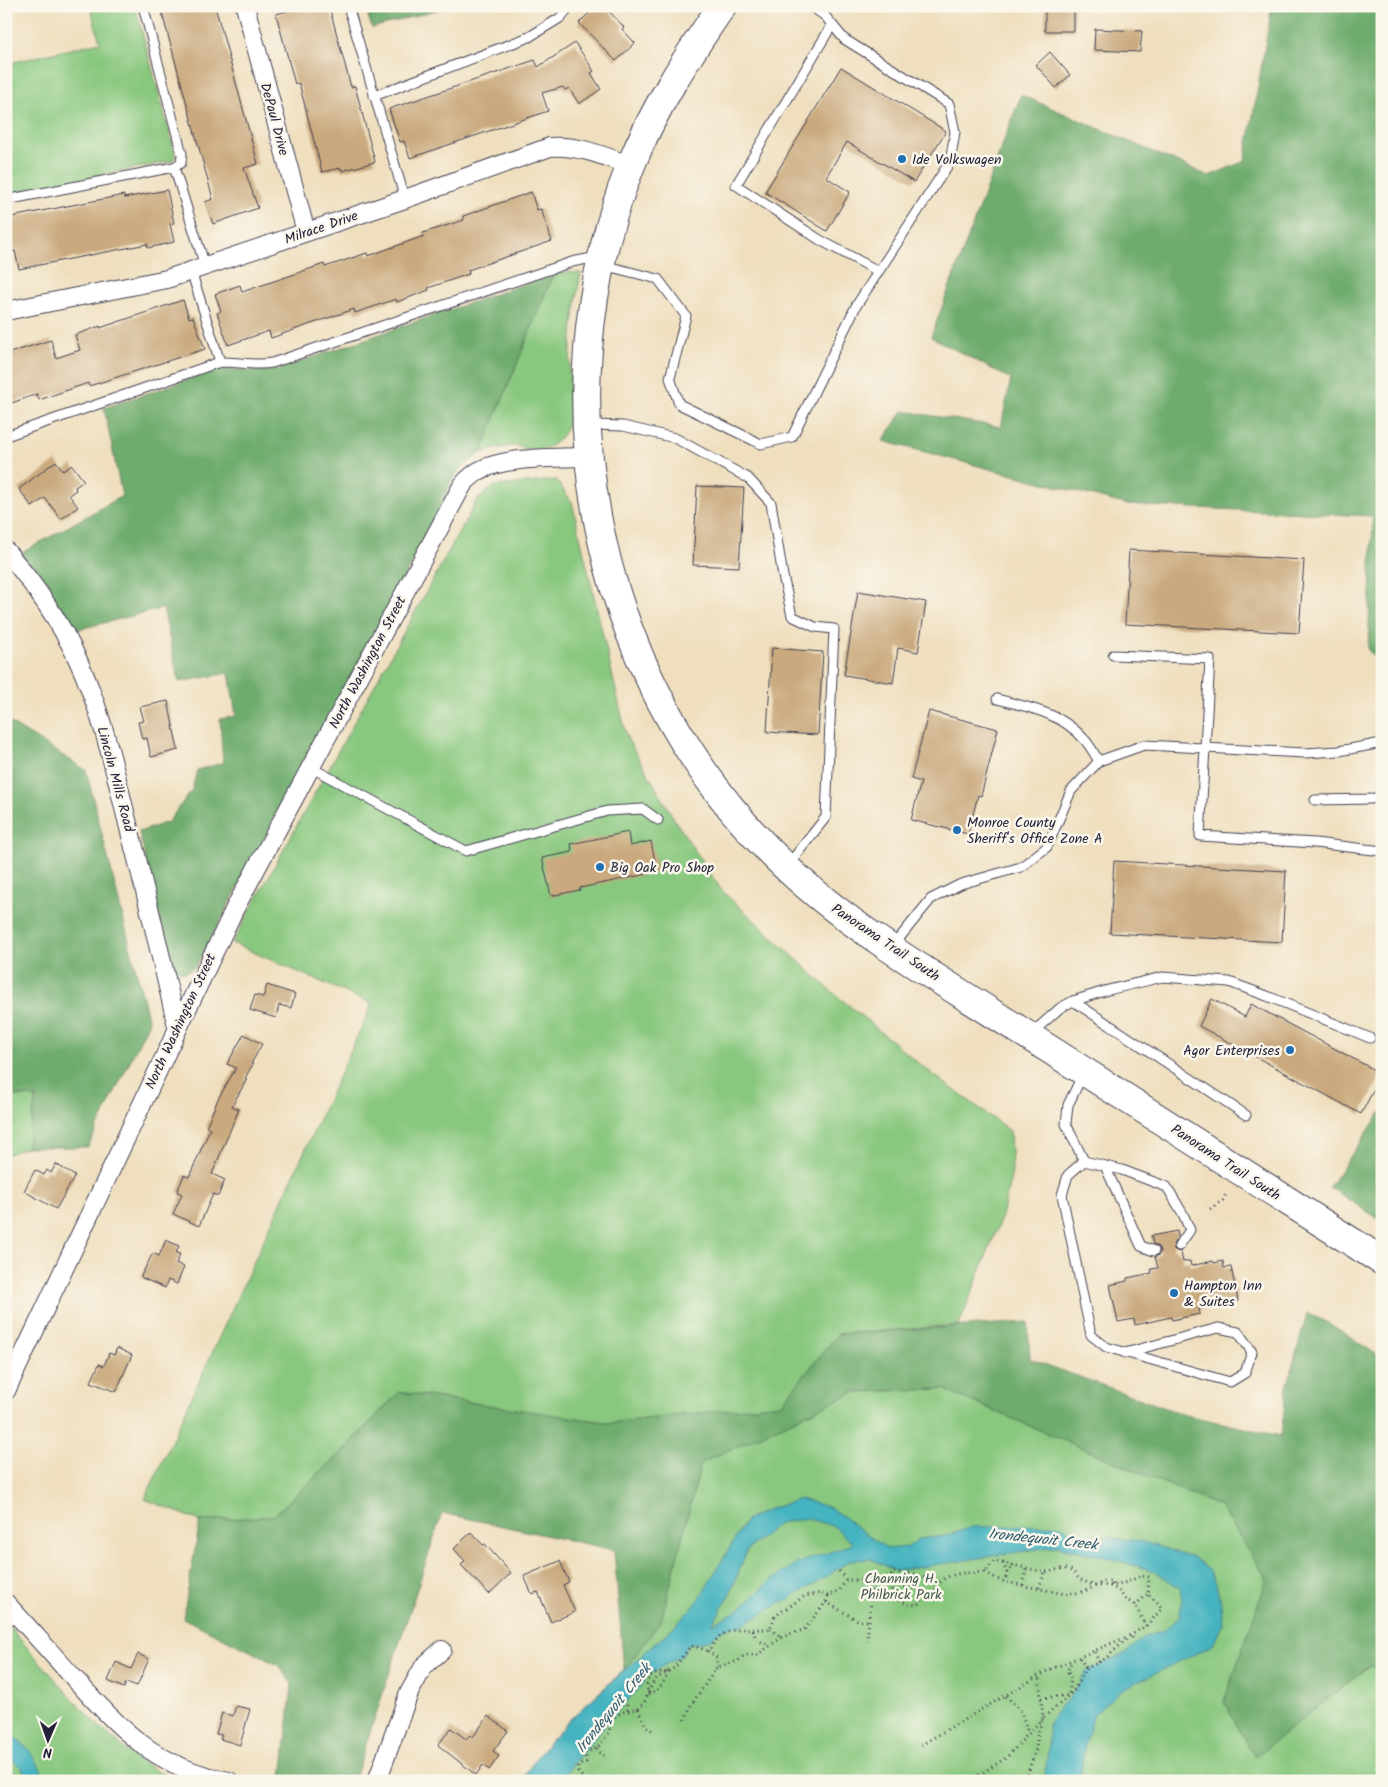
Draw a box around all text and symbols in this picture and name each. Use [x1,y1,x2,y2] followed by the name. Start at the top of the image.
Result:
[254,80,294,159] street label: DePaul Drive
[912,149,1001,171] place label: Ide Volkswagen
[896,153,908,165] marker: Ide Volkswagen
[282,205,362,251] street label: Milrace Drive
[323,592,413,733] street label: North Washington Street
[90,724,140,835] street label: Lincoln Mills Road
[967,812,1103,850] place label: Monroe County Sheriff's Office Zone A
[951,824,963,836] marker: Monroe County Sheriff's Office Zone A
[610,857,714,879] place label: Big Oak Pro Shop
[594,861,606,873] marker: Big Oak Pro Shop
[827,898,944,987] street label: Panorama Trail South
[140,949,222,1093] street label: North Washington Street
[1183,1040,1280,1062] place label: Agor Enterprises
[1284,1044,1296,1056] marker: Agor Enterprises
[1166,1119,1285,1207] street label: Panorama Trail South
[1184,1275,1262,1313] place label: Hampton Inn & Suites
[1168,1287,1180,1299] marker: Hampton Inn & Suites
[987,1522,1101,1558] water label: Irondequoit Creek
[861,1568,942,1606] park label: Channing H. Philbrick Park
[570,1657,659,1759] water label: Irondequoit Creek
[22,1714,72,1764] north arrow
[43,1741,52,1763] text: N

